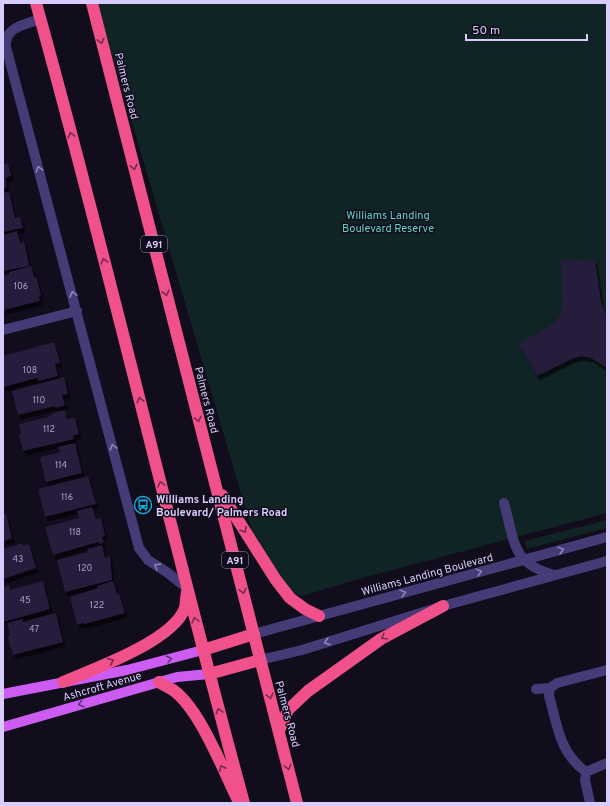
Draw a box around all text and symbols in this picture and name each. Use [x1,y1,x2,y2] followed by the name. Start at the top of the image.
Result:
[466,16,587,42] scale bar
[472,23,500,39] text: 50 m
[97,38,105,44] one-way arrow
[111,51,141,121] street label: Palmers Road
[67,132,76,139] one-way arrow
[129,163,138,170] one-way arrow
[35,166,44,173] one-way arrow
[342,209,434,236] park label: Williams Landing Boulevard Reserve
[141,236,167,252] road number: A91
[100,258,108,264] one-way arrow
[14,281,28,292] house number: 106
[161,289,170,296] one-way arrow
[69,291,77,298] one-way arrow
[23,365,37,376] house number: 108
[191,365,221,435] street label: Palmers Road
[33,395,45,406] house number: 110
[136,397,145,404] one-way arrow
[194,415,202,422] one-way arrow
[43,424,55,435] house number: 112
[109,444,117,451] one-way arrow
[55,460,67,471] house number: 114
[158,480,166,487] one-way arrow
[61,492,73,503] house number: 116
[156,493,287,520] place label: Williams Landing Boulevard/ Palmers Road
[133,495,153,515] bus stop icon: Williams Landing Boulevard/ Palmers Road
[239,526,247,533] one-way arrow
[69,527,81,538] house number: 118
[557,546,564,555] one-way arrow
[360,551,495,599] street label: Williams Landing Boulevard
[222,552,248,568] road number: A91
[12,554,24,565] house number: 43
[78,563,93,574] house number: 120
[154,564,161,571] one-way arrow
[476,568,483,577] one-way arrow
[238,588,246,594] one-way arrow
[399,589,406,598] one-way arrow
[19,595,31,606] house number: 45
[90,600,104,611] house number: 122
[192,616,200,623] one-way arrow
[29,624,39,635] house number: 47
[381,633,388,640] one-way arrow
[323,637,330,646] one-way arrow
[166,656,172,664] one-way arrow
[107,658,115,666] one-way arrow
[61,669,143,705] street label: Ashcroft Avenue
[271,679,303,749] street label: Palmers Road
[265,692,273,699] one-way arrow
[78,700,84,708] one-way arrow
[215,708,224,715] one-way arrow
[283,763,292,770] one-way arrow
[219,765,227,772] one-way arrow

